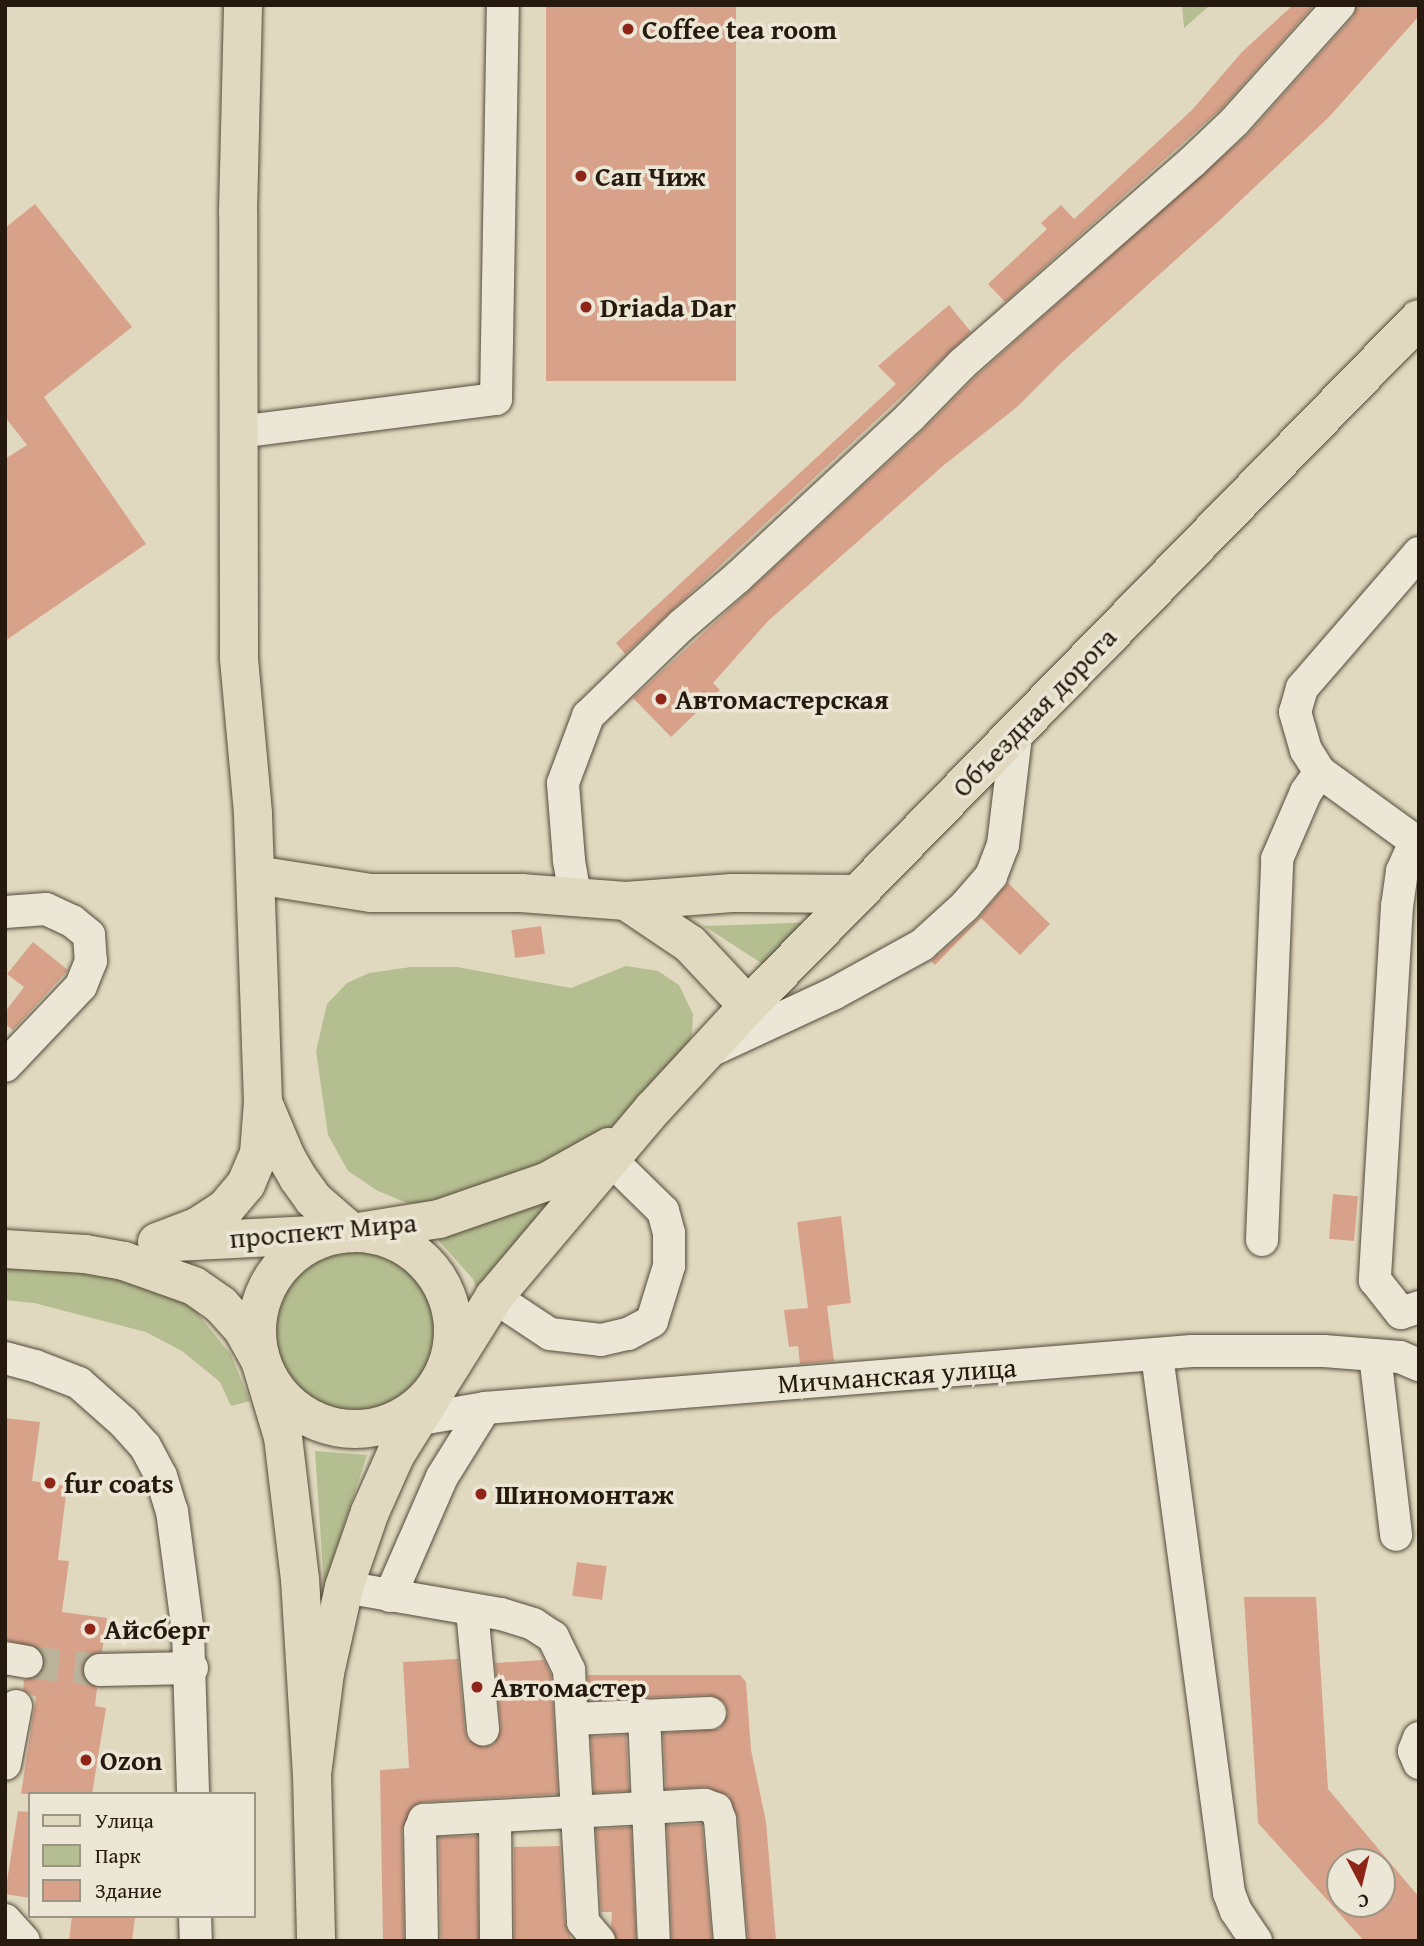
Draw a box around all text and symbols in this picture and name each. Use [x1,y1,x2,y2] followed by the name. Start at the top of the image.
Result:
[642,12,837,46] place label: Coffee tea room
[620,21,636,37] marker: Coffee tea room
[595,159,706,193] place label: Сап Чиж
[573,168,589,184] marker: Сап Чиж
[600,290,736,324] place label: Driada Dar
[578,299,594,315] marker: Driada Dar
[945,620,1123,804] street label: Объездная дорога
[675,682,889,716] place label: Автомастерская
[653,691,669,707] marker: Автомастерская
[228,1205,418,1255] street label: проспект Мира
[776,1350,1018,1400] street label: Мичманская улица
[64,1466,174,1500] place label: fur coats
[42,1475,58,1491] marker: fur coats
[495,1477,674,1511] place label: Шиномонтаж
[473,1486,489,1502] marker: Шиномонтаж
[104,1612,210,1646] place label: Айсберг
[82,1621,98,1637] marker: Айсберг
[491,1670,646,1704] place label: Автомастер
[469,1679,485,1695] marker: Автомастер
[100,1743,162,1777] place label: Ozon
[78,1752,94,1768] marker: Ozon
[28,1792,256,1918] legend
[95,1805,154,1836] text: Улица
[95,1840,141,1871] text: Парк
[1326,1848,1396,1918] north arrow
[95,1875,162,1906] text: Здание
[1356,1887,1370,1916] text: С

